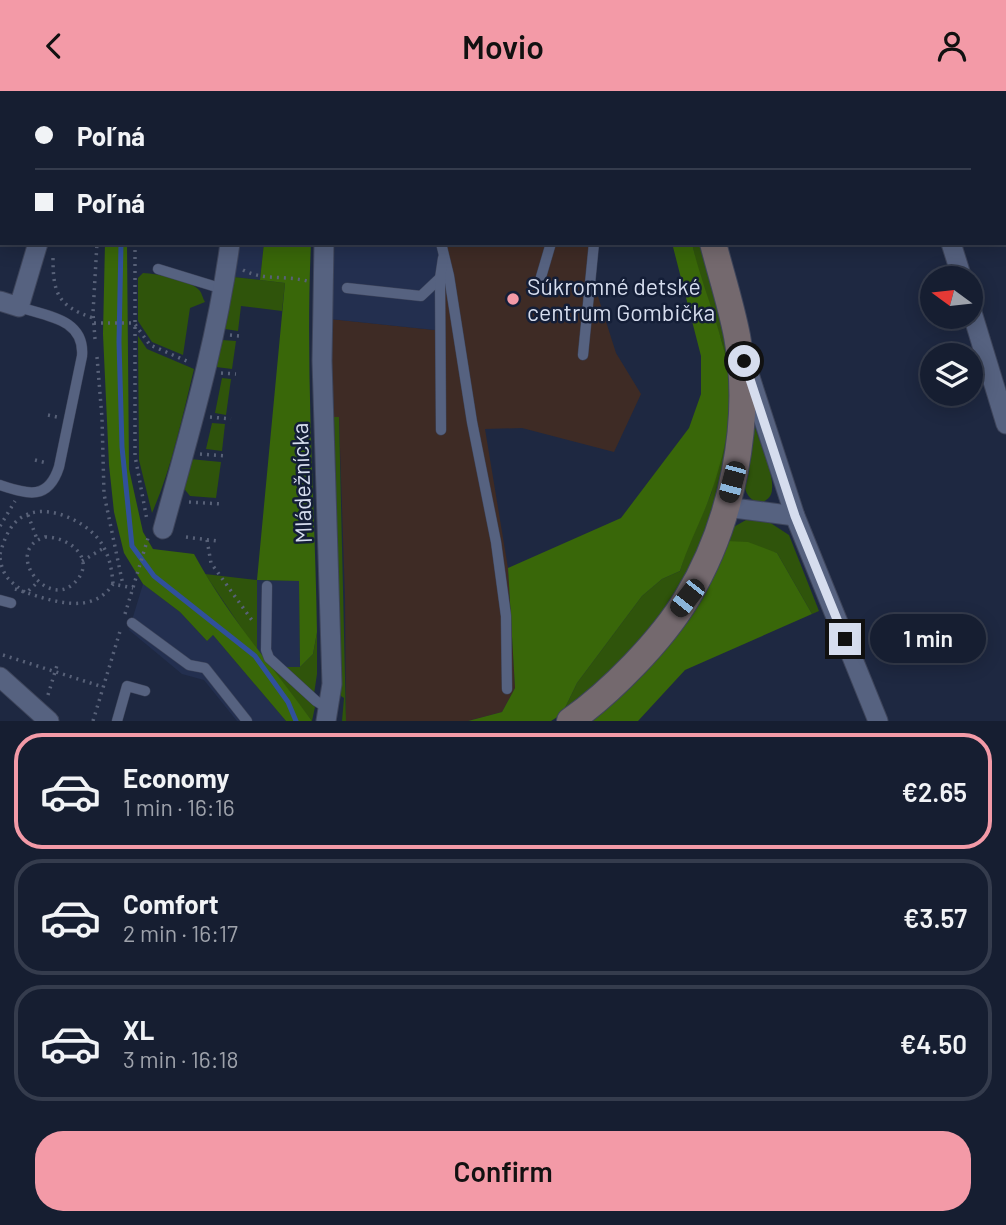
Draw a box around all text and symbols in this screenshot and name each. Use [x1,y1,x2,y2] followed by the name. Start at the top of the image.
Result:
[35,27,73,65] icon: back
[462,27,544,65] text: Movio
[933,27,971,65] icon: person
[77,120,145,151] text: Poľná
[77,187,145,218] text: Poľná
[920,266,984,329] north arrow
[920,266,983,406] map controls
[527,272,715,326] place label: Súkromné detské centrum Gombička
[505,291,521,307] marker: Súkromné detské centrum Gombička
[920,343,983,406] button: layers
[728,345,760,377] route start
[285,422,317,544] street label: Mládežnícka
[717,459,748,505] car
[666,575,709,621] car
[870,615,985,663] callout: 1 min
[829,623,861,655] route end
[903,624,953,652] text: 1 min
[39,760,102,823] icon: car
[123,762,229,793] text: Economy
[902,776,967,807] text: €2.65
[123,793,235,821] text: 1 min · 16:16
[39,886,102,949] icon: car
[123,888,219,919] text: Comfort
[903,902,967,933] text: €3.57
[123,919,238,947] text: 2 min · 16:17
[39,1012,102,1075] icon: car
[123,1014,154,1045] text: XL
[900,1028,967,1059] text: €4.50
[123,1045,238,1073] text: 3 min · 16:18
[35,1131,971,1211] button: Confirm

